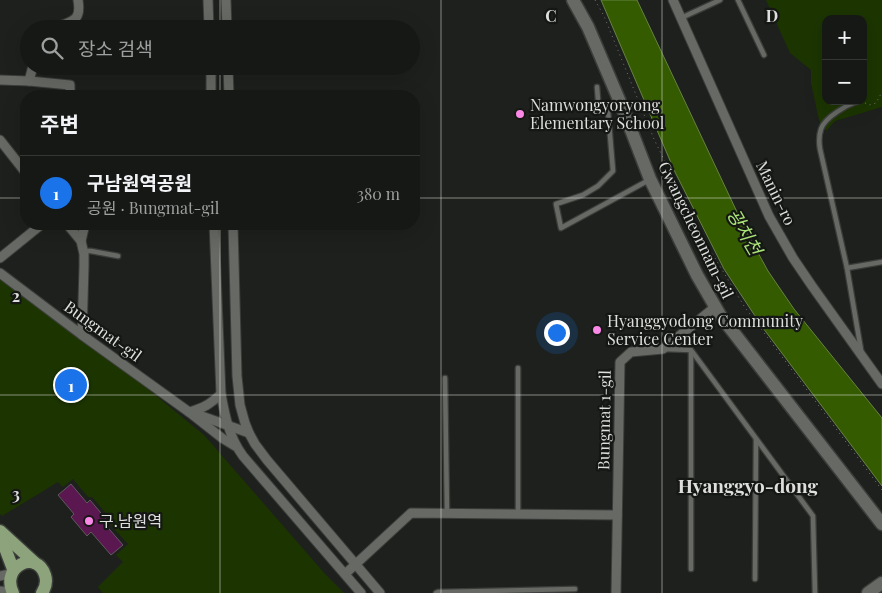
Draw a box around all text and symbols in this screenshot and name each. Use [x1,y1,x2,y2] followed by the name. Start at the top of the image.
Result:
[545,5,557,26] text: C
[766,5,778,26] text: D
[822,15,867,105] map controls
[822,15,867,60] button: +
[20,20,420,75] search box
[38,34,66,62] icon: search
[78,35,153,61] text: 장소 검색
[822,60,867,105] button: −
[530,94,665,133] place label: Namwongyoryong Elementary School
[514,108,526,120] marker: Namwongyoryong Elementary School
[40,109,79,137] text: 주변
[752,157,801,229] street label: Manin-ro
[654,158,739,302] street label: Gwangcheonnam-gil
[87,169,192,195] text: 구남원역공원
[53,183,59,204] text: 1
[357,183,400,204] text: 380 m
[87,197,219,218] text: 공원 · Bungmat-gil
[722,204,769,261] water label: 광치천
[12,285,20,306] text: 2
[60,295,146,366] street label: Bungmat-gil
[607,310,803,349] place label: Hyanggyodong Community Service Center
[544,320,570,346] your location
[591,324,603,336] marker: Hyanggyodong Community Service Center
[55,366,87,404] pin: 1
[592,369,615,470] street label: Bungmat 1-gil
[678,472,819,498] district label: Hyanggyo-dong
[12,483,20,504] text: 3
[99,510,162,531] place label: 구.남원역
[83,515,95,527] marker: 구.남원역

